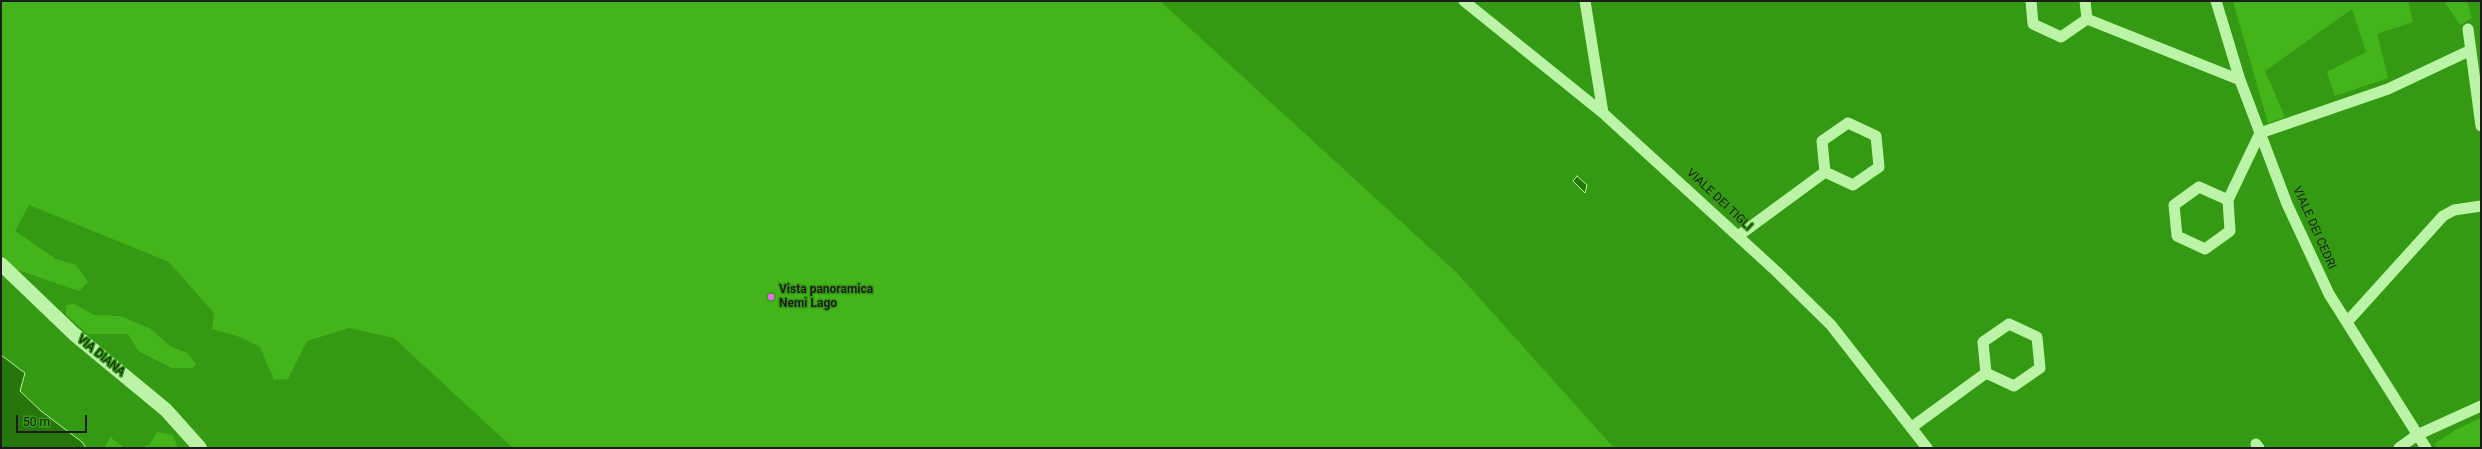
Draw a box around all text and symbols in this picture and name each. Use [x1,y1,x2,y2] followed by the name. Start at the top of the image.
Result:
[1683,166,1755,234] street label: VIALE DEI TIGLI
[2289,184,2339,272] street label: VIALE DEI CEDRI
[779,283,873,311] place label: Vista panoramica Nemi Lago
[766,292,776,302] marker: Vista panoramica Nemi Lago
[74,332,128,380] street label: VIA DIANA
[18,407,89,433] scale bar
[23,415,50,429] text: 50 m

